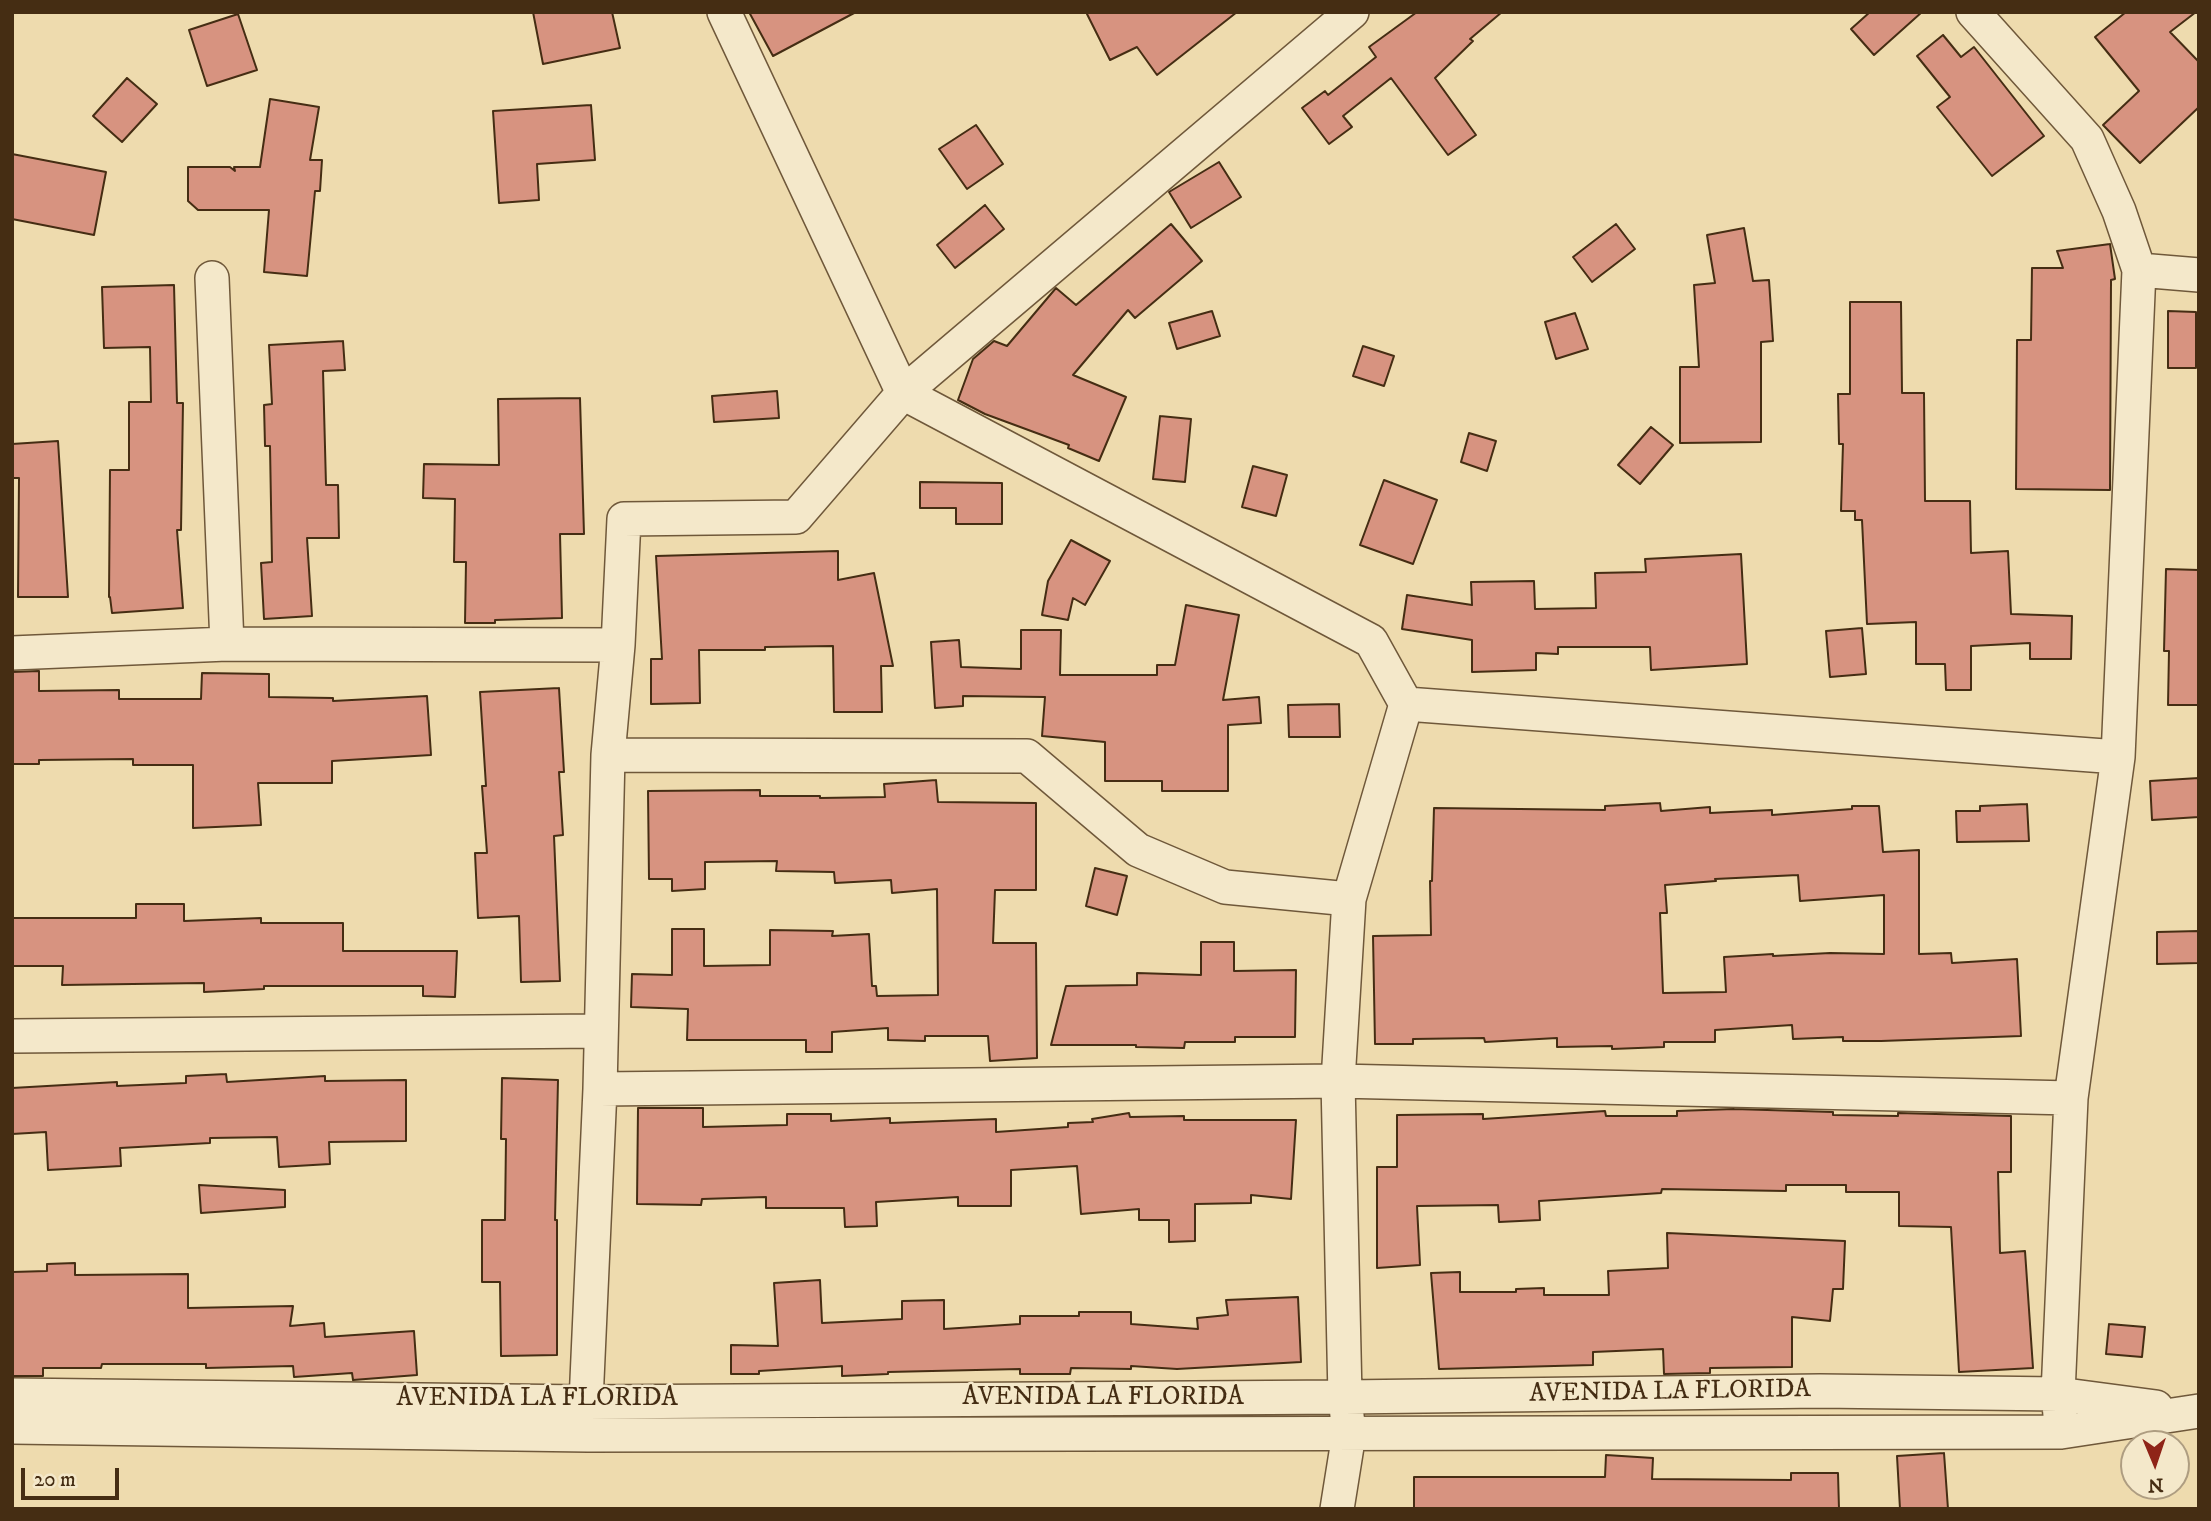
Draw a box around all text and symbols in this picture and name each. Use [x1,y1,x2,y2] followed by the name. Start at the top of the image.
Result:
[1529,1375,1811,1411] street label: AVENIDA LA FLORIDA
[962,1383,1244,1415] street label: AVENIDA LA FLORIDA
[396,1384,678,1416] street label: AVENIDA LA FLORIDA
[2120,1430,2190,1500] north arrow
[24,1454,122,1498] scale bar
[34,1467,76,1493] text: 20 m
[2147,1473,2164,1496] text: N

